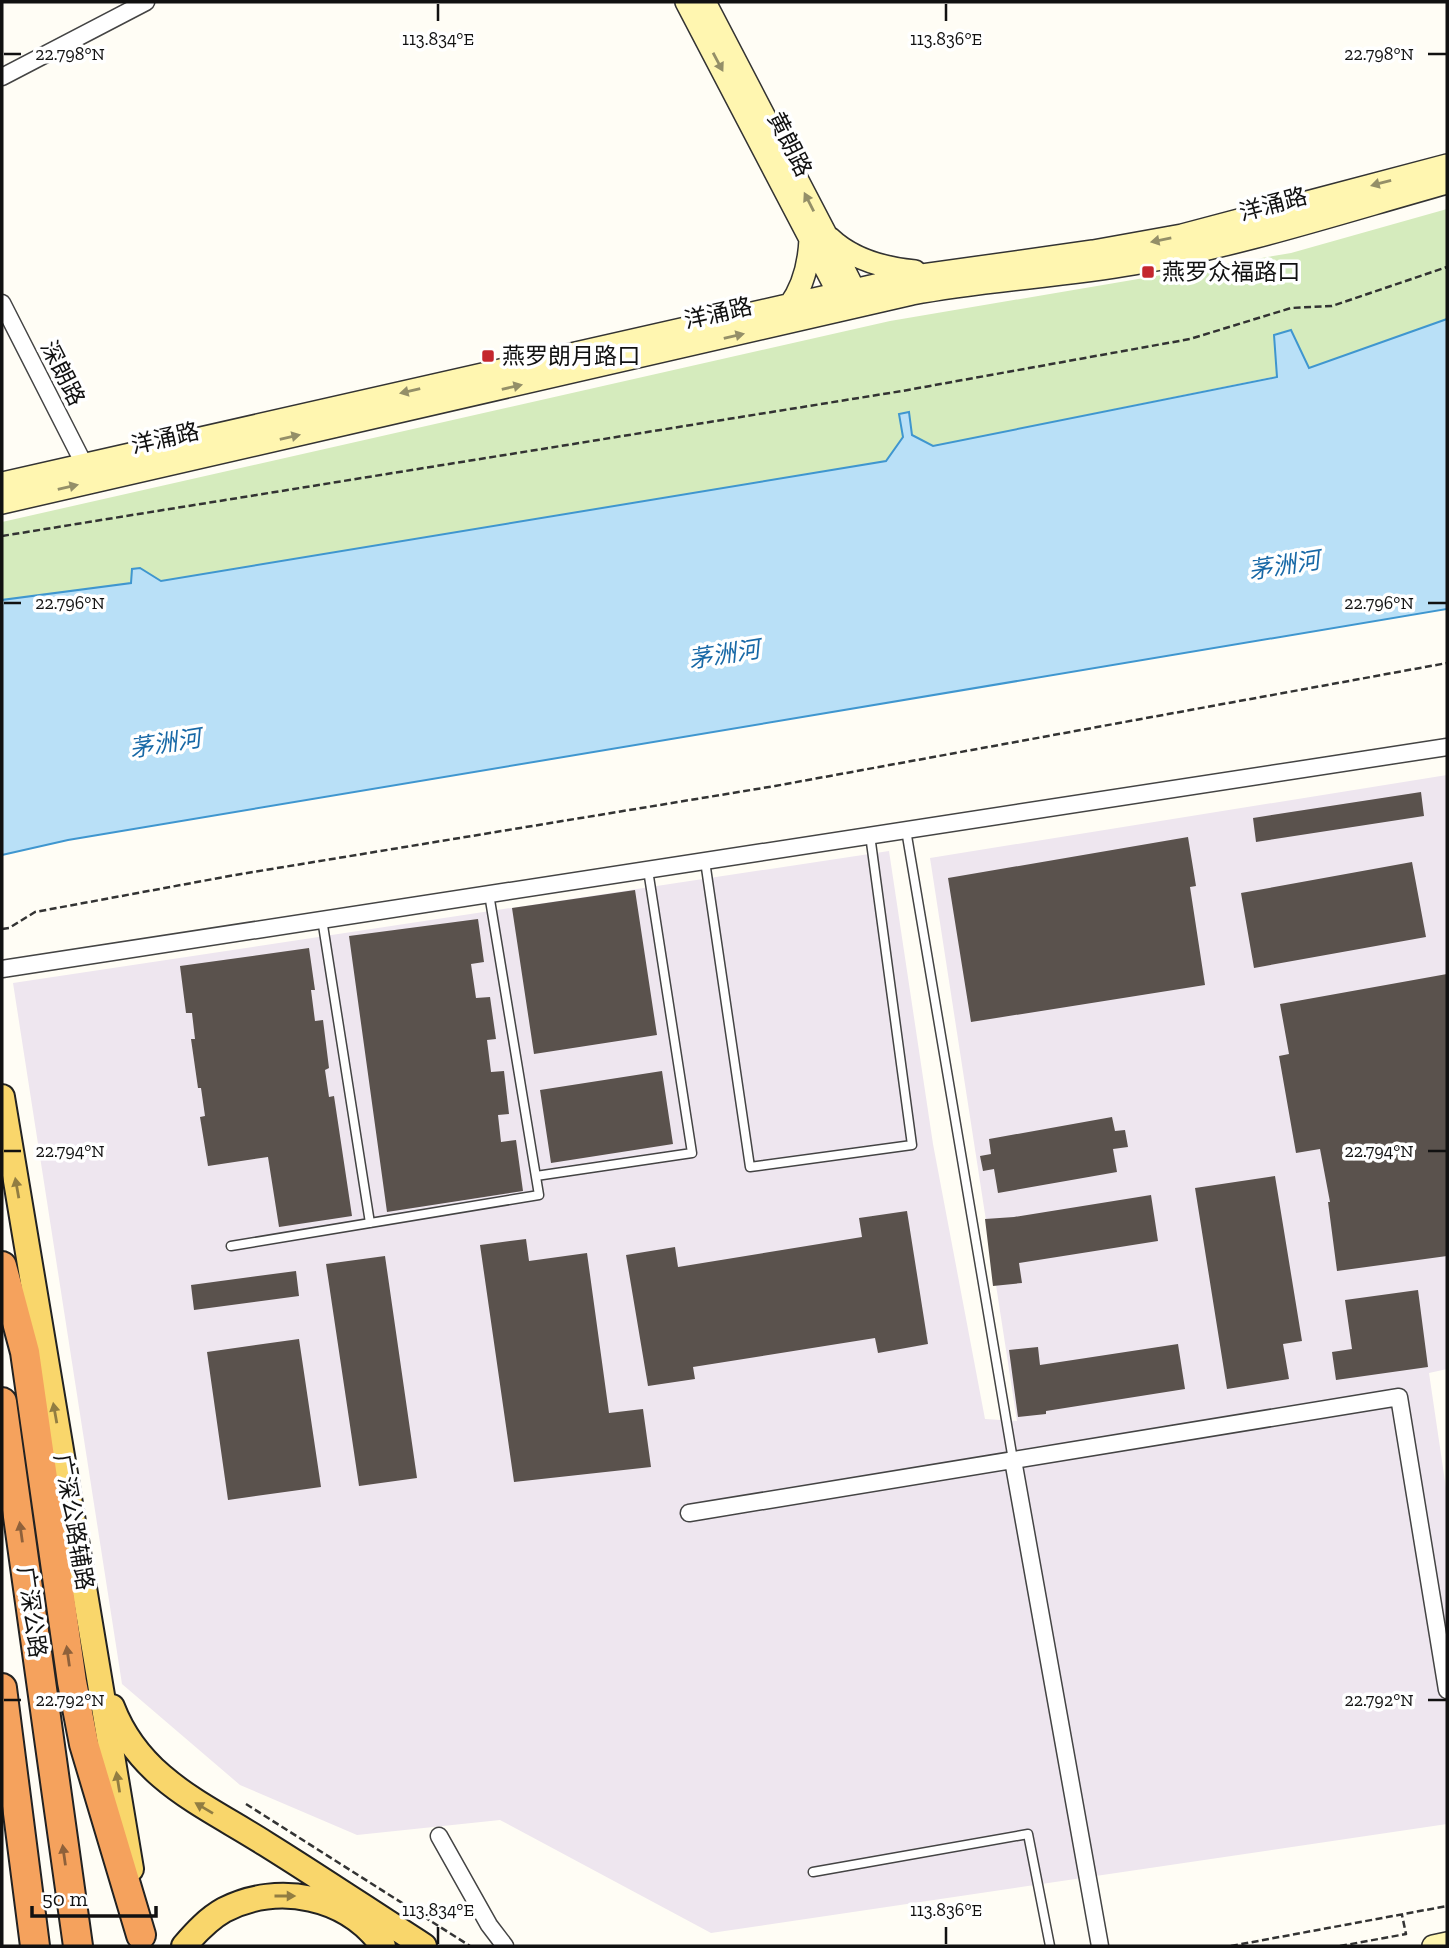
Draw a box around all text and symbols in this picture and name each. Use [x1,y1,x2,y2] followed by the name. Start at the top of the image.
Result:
[402,28,474,50] text: 113.834°E
[910,28,982,50] text: 113.836°E
[35,43,105,65] text: 22.798°N
[1344,43,1414,65] text: 22.798°N
[712,52,724,72] one-way arrow
[762,107,818,181] street label: 黄朗路
[1370,178,1392,189] one-way arrow
[1236,182,1310,226] street label: 洋涌路
[803,192,815,212] one-way arrow
[1150,234,1172,245] one-way arrow
[1162,258,1300,286] place label: 燕罗众福路口
[1140,264,1156,280] marker: 燕罗众福路口
[681,292,755,334] street label: 洋涌路
[723,330,745,341] one-way arrow
[35,336,91,410] street label: 深朗路
[502,342,640,370] place label: 燕罗朗月路口
[480,348,496,364] marker: 燕罗朗月路口
[501,381,523,392] one-way arrow
[399,386,421,397] one-way arrow
[128,417,202,459] street label: 洋涌路
[279,431,301,442] one-way arrow
[57,482,79,493] one-way arrow
[1246,544,1326,585] water label: 茅洲河
[35,592,105,614] text: 22.796°N
[1344,592,1414,614] text: 22.796°N
[686,633,766,674] water label: 茅洲河
[127,722,207,763] water label: 茅洲河
[35,1140,105,1162] text: 22.794°N
[1344,1140,1414,1162] text: 22.794°N
[11,1177,22,1199] one-way arrow
[49,1402,60,1424] one-way arrow
[48,1452,100,1592] street label: 广深公路辅路
[15,1521,26,1543] one-way arrow
[12,1564,52,1660] street label: 广深公路
[62,1644,73,1666] one-way arrow
[35,1689,105,1711] text: 22.792°N
[1344,1689,1414,1711] text: 22.792°N
[112,1771,123,1793] one-way arrow
[195,1802,214,1814] one-way arrow
[59,1843,70,1865] one-way arrow
[32,1874,156,1918] scale bar
[42,1886,88,1911] text: 50 m
[274,1890,296,1902] one-way arrow
[402,1899,474,1921] text: 113.834°E
[910,1899,982,1921] text: 113.836°E

